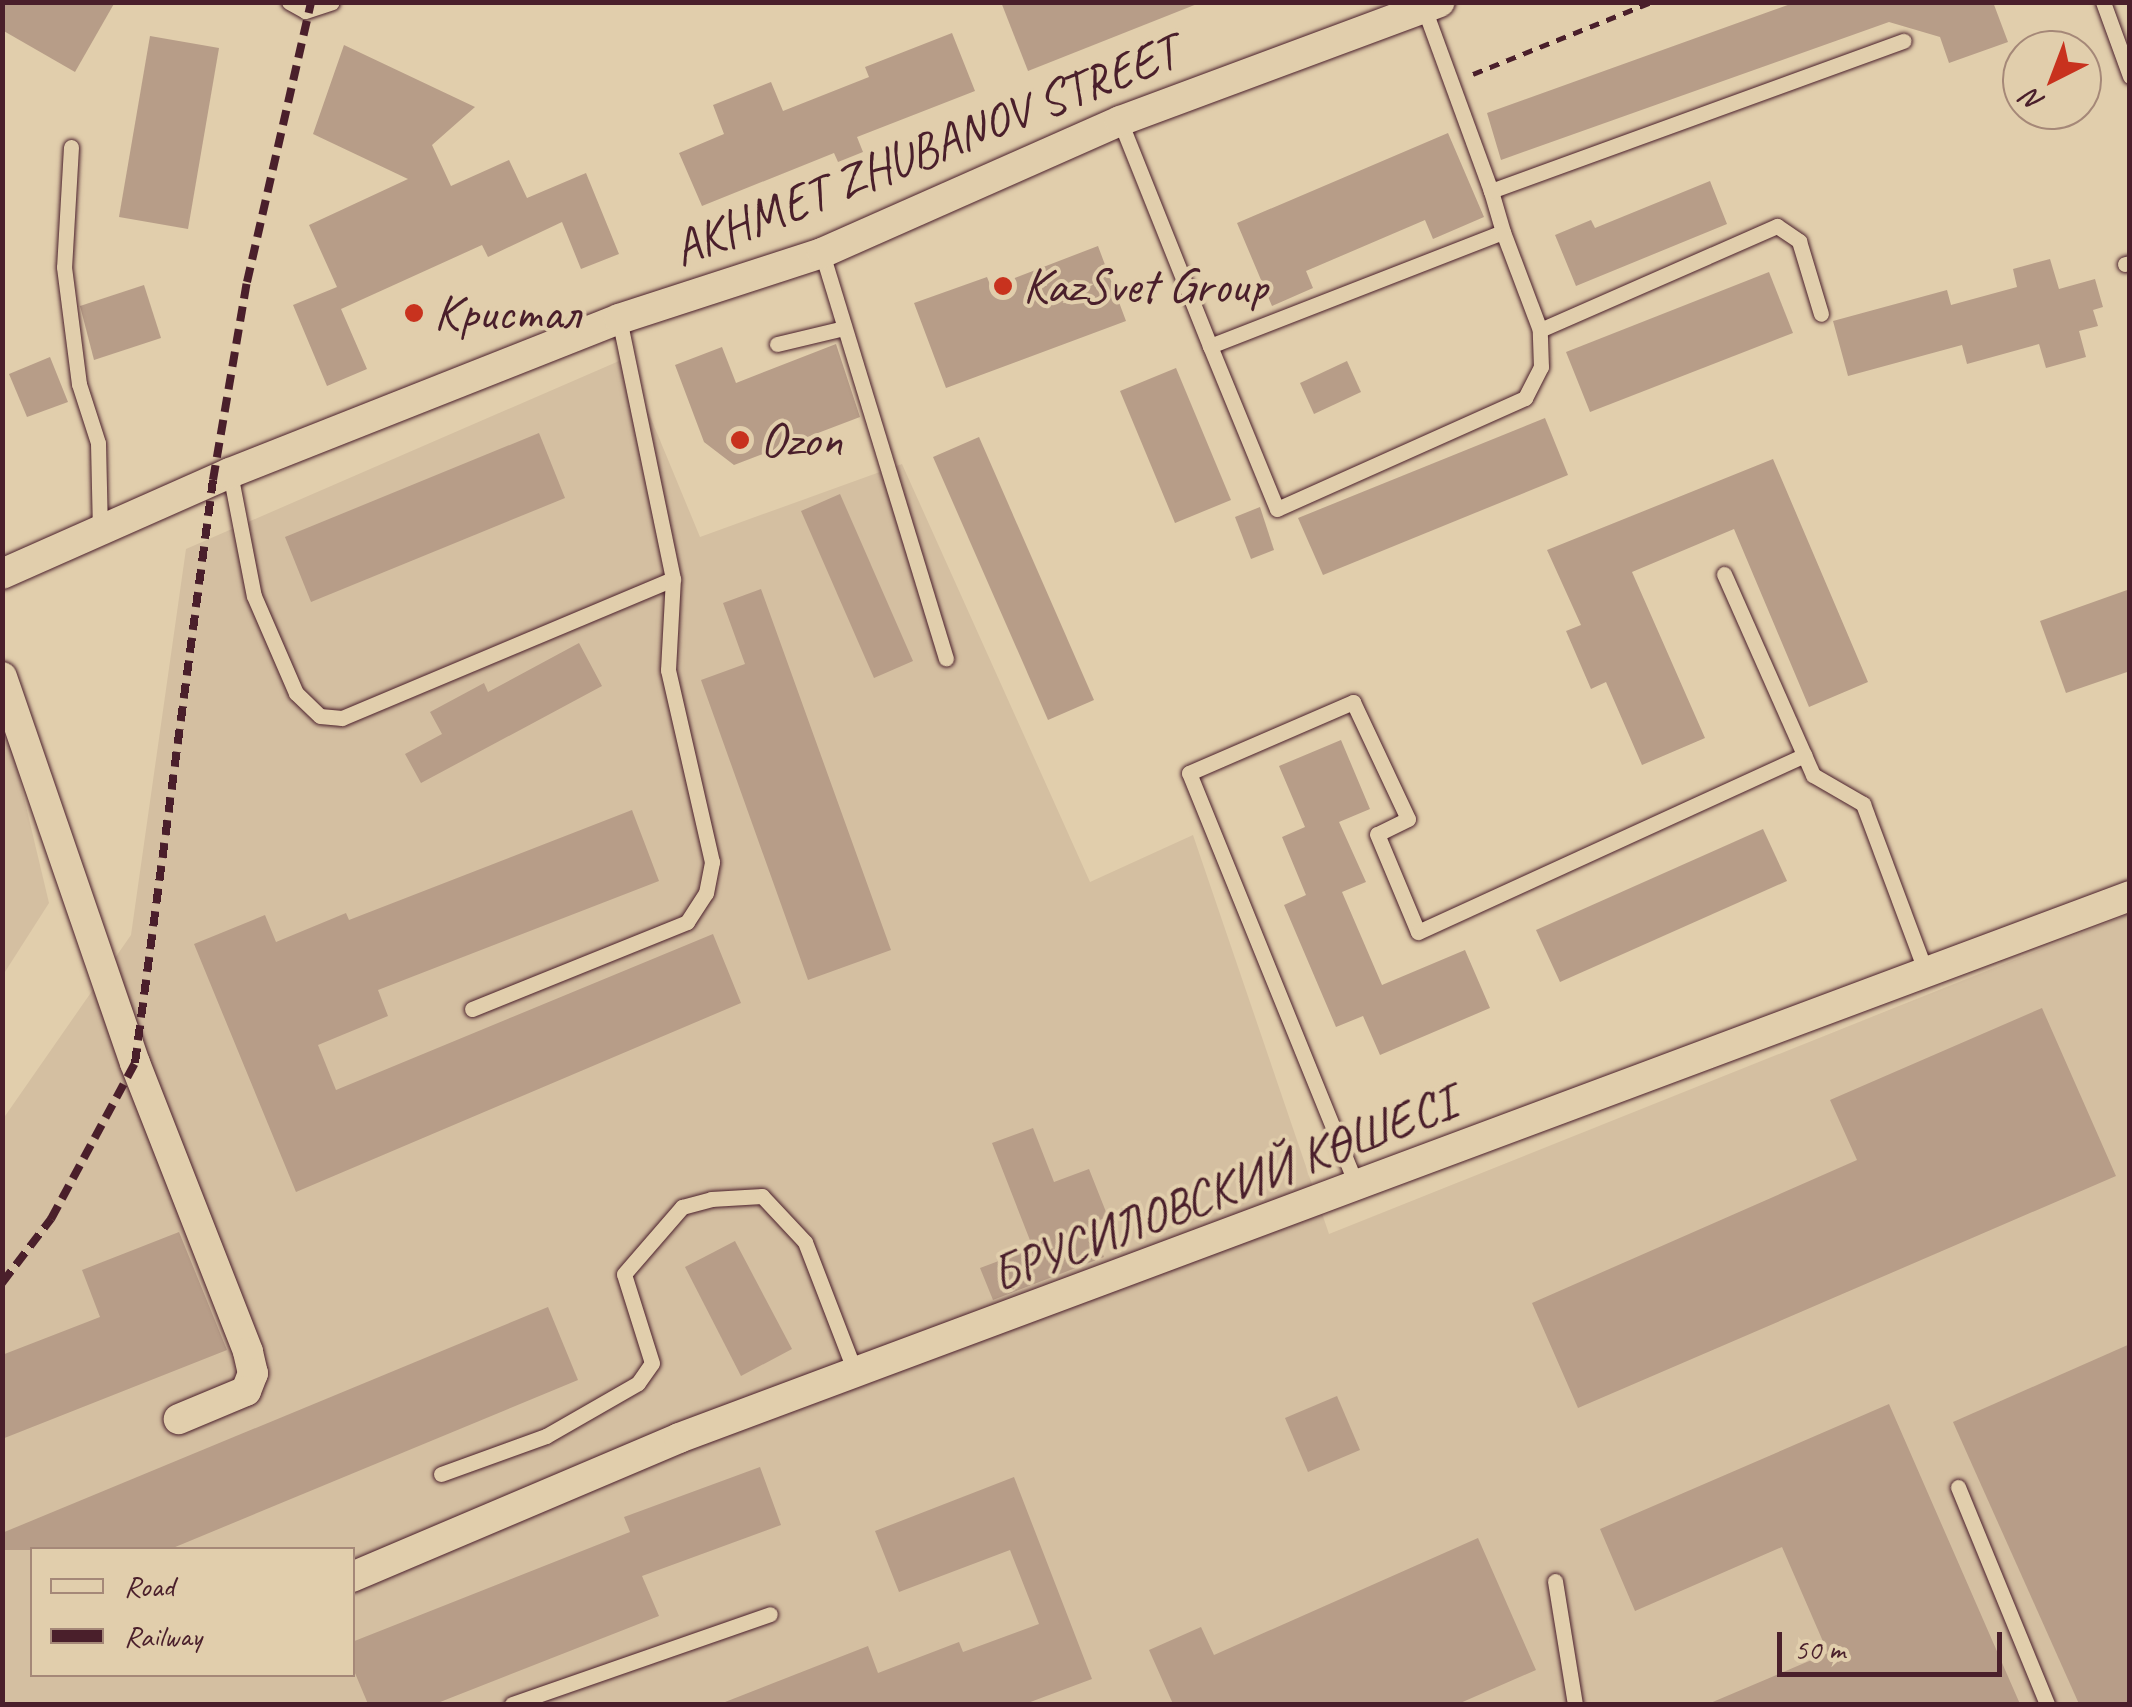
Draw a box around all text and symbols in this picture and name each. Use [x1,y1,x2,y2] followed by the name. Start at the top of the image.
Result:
[662,20,1188,280] street label: AKHMET ZHUBANOV STREET
[2002,30,2102,130] north arrow
[2015,82,2051,120] text: N
[1023,256,1267,316] place label: KazSvet Group
[992,275,1014,297] marker: KazSvet Group
[434,283,580,343] place label: Кристал
[403,302,425,324] marker: Кристал
[760,410,842,470] place label: Ozon
[729,429,751,451] marker: Ozon
[982,1073,1464,1305] street label: БРУСИЛОВСКИЙ КӨШЕСІ
[30,1547,355,1677] legend
[124,1567,174,1605] text: Road
[1782,1612,2007,1674] scale bar
[124,1617,202,1655] text: Railway
[1794,1630,1845,1668] text: 50 m

